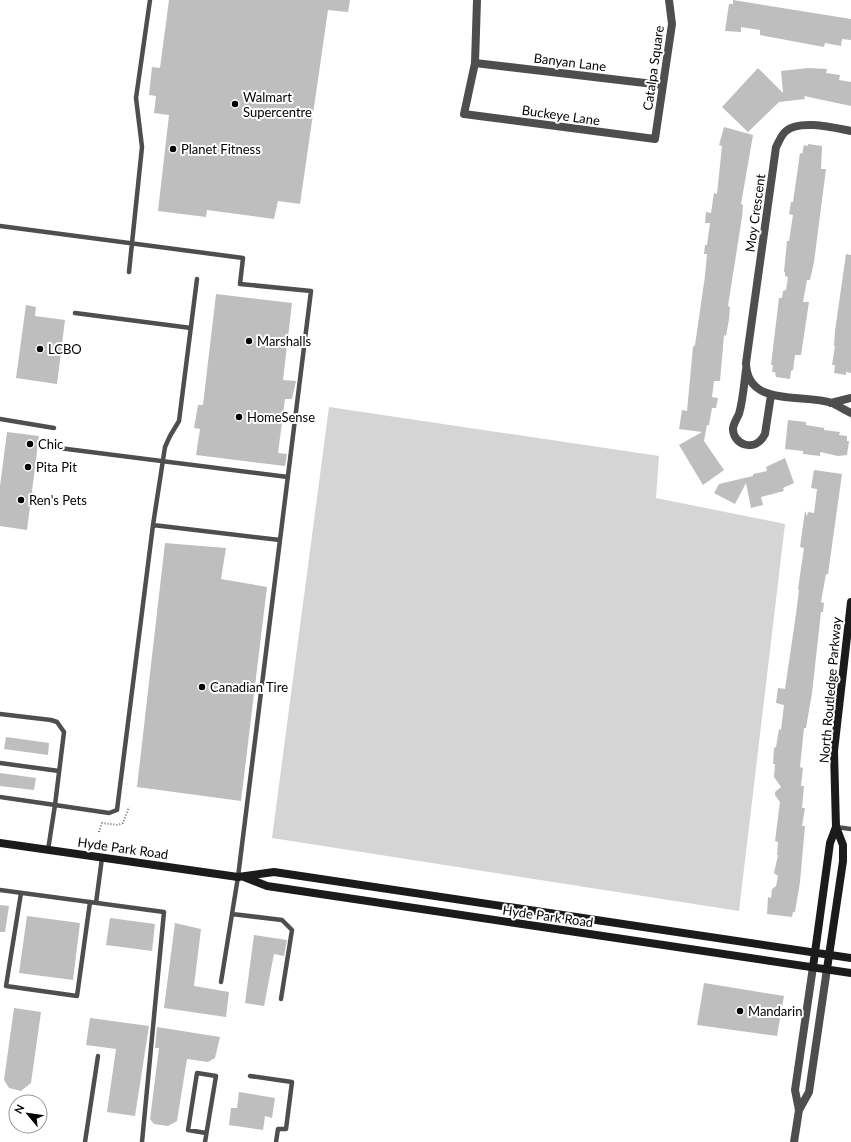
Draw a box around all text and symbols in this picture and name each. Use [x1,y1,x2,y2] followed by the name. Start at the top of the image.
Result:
[639,24,667,112] street label: Catalpa Square
[533,50,607,74] street label: Banyan Lane
[243,89,312,120] place label: Walmart Supercentre
[230,99,240,109] marker: Walmart Supercentre
[521,102,601,128] street label: Buckeye Lane
[181,141,261,157] place label: Planet Fitness
[168,144,178,154] marker: Planet Fitness
[742,172,768,253] street label: Moy Crescent
[257,333,312,349] place label: Marshalls
[244,336,254,346] marker: Marshalls
[48,341,82,357] place label: LCBO
[35,344,45,354] marker: LCBO
[247,409,315,425] place label: HomeSense
[234,412,244,422] marker: HomeSense
[38,436,63,452] place label: Chic
[25,439,35,449] marker: Chic
[36,459,77,475] place label: Pita Pit
[23,462,33,472] marker: Pita Pit
[29,492,87,508] place label: Ren's Pets
[16,495,26,505] marker: Ren's Pets
[816,616,844,764] street label: North Routledge Parkway
[210,679,288,695] place label: Canadian Tire
[197,682,207,692] marker: Canadian Tire
[77,834,169,862] street label: Hyde Park Road
[502,902,594,930] street label: Hyde Park Road
[748,1003,802,1019] place label: Mandarin
[735,1006,745,1016] marker: Mandarin
[8,1094,48,1134] north arrow
[11,1102,27,1116] text: N

